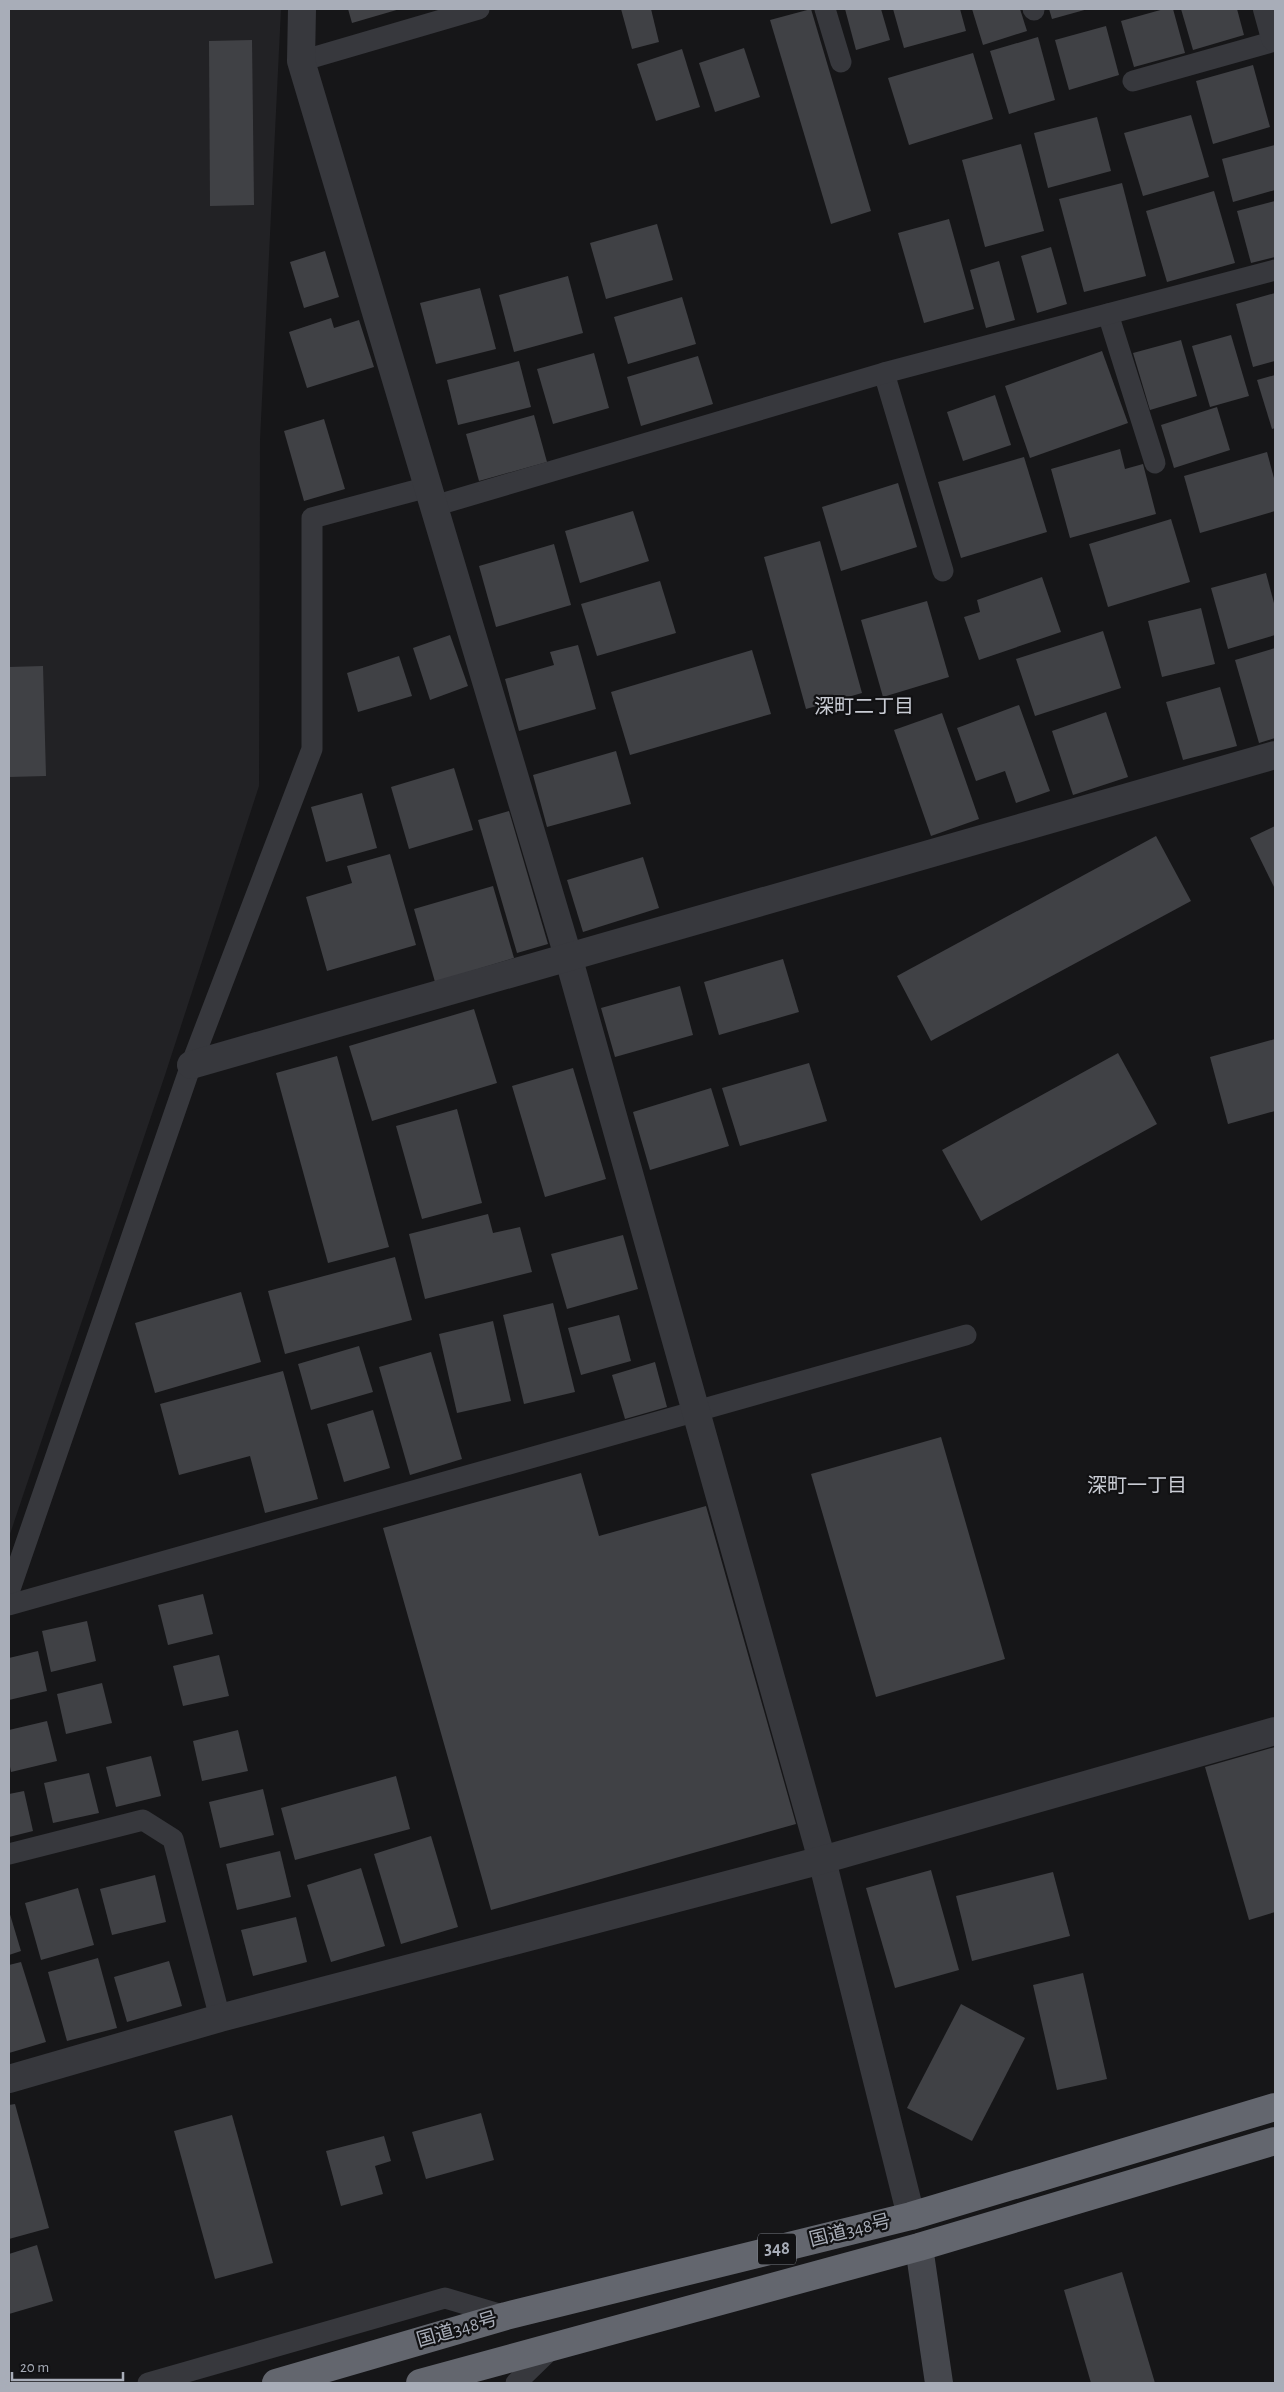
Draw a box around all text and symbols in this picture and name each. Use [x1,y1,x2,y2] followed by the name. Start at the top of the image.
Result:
[814,696,914,717] district label: 深町二丁目
[1087,1475,1187,1496] district label: 深町一丁目
[807,2211,893,2250] street label: 国道348号
[758,2234,796,2264] road number: 348
[414,2308,500,2351] street label: 国道348号
[12,2350,124,2382] scale bar
[20,2360,49,2375] text: 20 m

